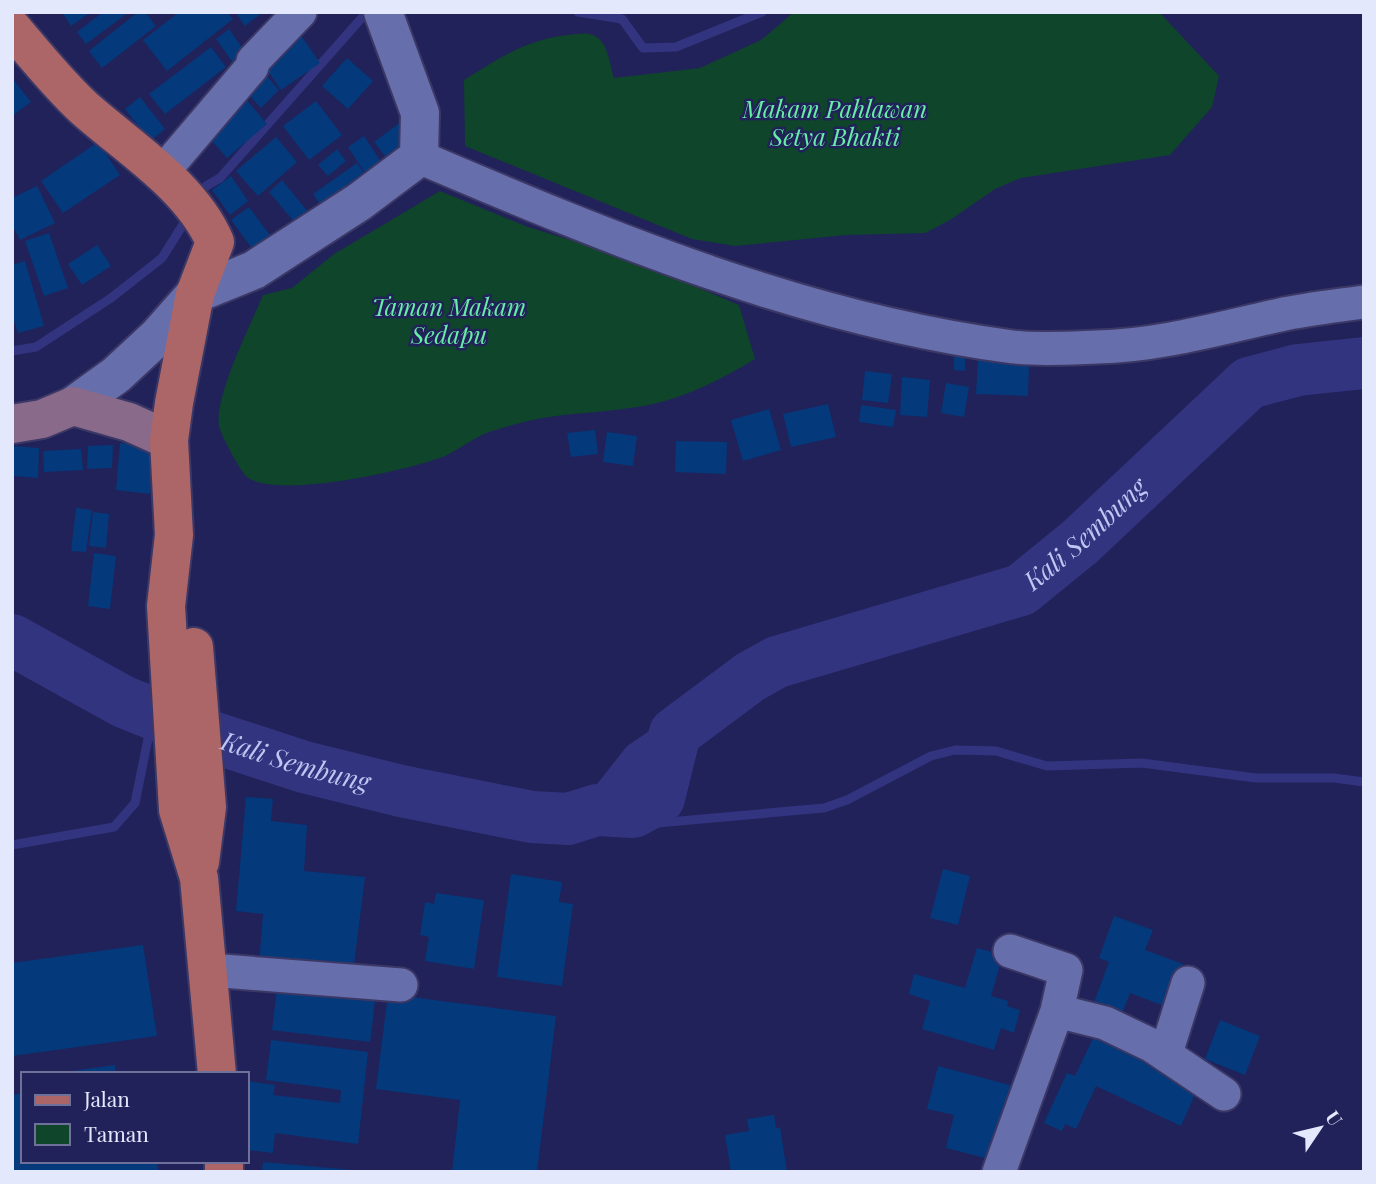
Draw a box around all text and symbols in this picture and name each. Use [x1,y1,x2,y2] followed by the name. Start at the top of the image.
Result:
[742,92,927,152] park label: Makam Pahlawan Setya Bhakti
[372,290,526,350] park label: Taman Makam Sedapu
[1015,468,1155,598] water label: Kali Sembung
[216,722,376,799] water label: Kali Sembung
[21,1072,248,1163] legend
[83,1084,130,1112] text: Jalan
[1285,1093,1355,1163] north arrow
[1320,1105,1349,1130] text: U
[84,1119,149,1147] text: Taman

